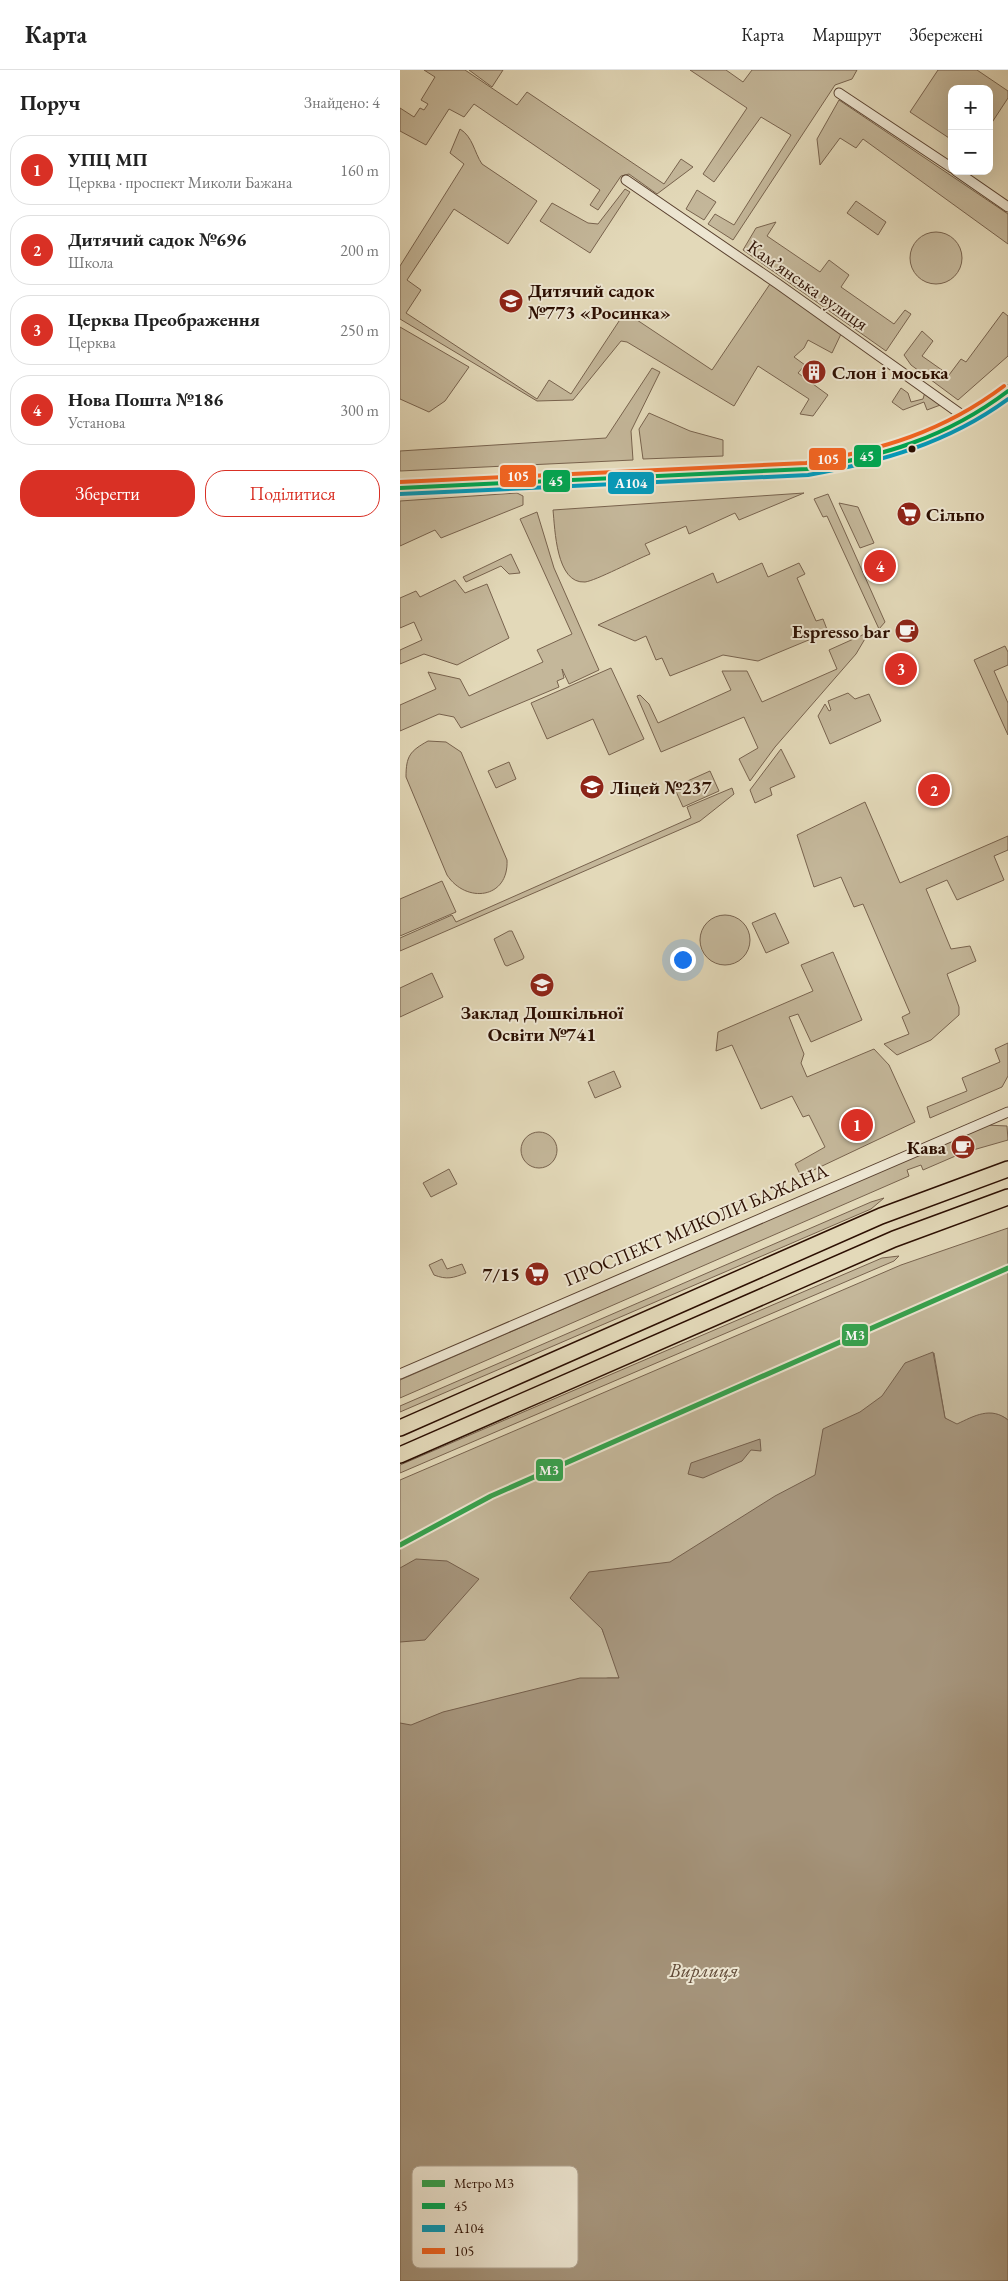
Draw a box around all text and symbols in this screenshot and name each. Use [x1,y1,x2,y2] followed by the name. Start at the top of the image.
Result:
[25,19,87,50] text: Карта
[741,23,784,46] text: Карта
[812,23,881,46] text: Маршрут
[909,23,983,46] text: Збережені
[948,85,993,175] map controls
[948,85,993,130] button: +
[20,89,80,116] text: Поруч
[304,92,380,113] text: Знайдено: 4
[948,130,993,175] button: −
[68,147,148,172] text: УПЦ МП
[33,160,41,181] text: 1
[340,160,379,181] text: 160 m
[68,172,292,193] text: Церква · проспект Миколи Бажана
[68,227,246,252] text: Дитячий садок №696
[743,234,874,336] street label: Камʼянська вулиця
[33,240,41,261] text: 2
[340,240,379,261] text: 200 m
[68,252,113,273] text: Школа
[528,278,671,325] place label: Дитячий садок №773 «Росинка»
[498,288,524,314] school or university icon: Дитячий садок №773 «Росинка»
[68,307,260,332] text: Церква Преображення
[33,320,41,341] text: 3
[340,320,379,341] text: 250 m
[68,332,116,353] text: Церква
[801,359,827,385] building icon: Слон і моська
[832,360,949,385] place label: Слон і моська
[68,387,223,412] text: Нова Пошта №186
[33,400,41,421] text: 4
[340,400,379,421] text: 300 m
[68,412,125,433] text: Установа
[853,444,882,468] line badge: 45
[907,444,917,454] unlabelled marker
[808,447,847,471] line badge: 105
[860,447,874,465] text: 45
[817,450,839,468] text: 105
[499,464,537,488] line badge: 105
[507,467,529,485] text: 105
[542,469,571,493] line badge: 45
[20,470,195,517] button: Зберегти
[205,470,380,517] button: Поділитися
[607,471,655,495] line badge: А104
[549,472,563,490] text: 45
[614,474,648,492] text: А104
[896,501,922,527] supermarket icon: Сільпо
[926,502,985,527] place label: Сільпо
[864,547,896,585] pin: 4
[894,618,920,644] cafe icon: Espresso bar
[792,619,890,644] place label: Espresso bar
[885,650,917,688] pin: 3
[918,771,950,809] pin: 2
[579,774,605,800] school or university icon: Ліцей №237
[610,775,713,800] place label: Ліцей №237
[670,947,696,973] your location
[529,972,555,998] school or university icon: Заклад Дошкільної Освіти №741
[461,1000,624,1047] place label: Заклад Дошкільної Освіти №741
[841,1106,873,1144] pin: 1
[950,1134,976,1160] cafe icon: Кава
[907,1135,947,1160] place label: Кава
[560,1158,833,1292] street label: ПРОСПЕКТ МИКОЛИ БАЖАНА
[524,1261,550,1287] supermarket icon: 7/15
[482,1262,520,1287] place label: 7/15
[841,1323,869,1347] line badge: M3
[845,1326,865,1344] text: M3
[535,1458,564,1482] line badge: M3
[539,1461,559,1479] text: M3
[668,1957,739,1983] water label: Вирлиця
[412,2166,578,2268] legend
[454,2174,514,2192] text: Метро M3
[454,2197,467,2215] text: 45
[453,2219,484,2237] text: А104
[454,2242,474,2260] text: 105

